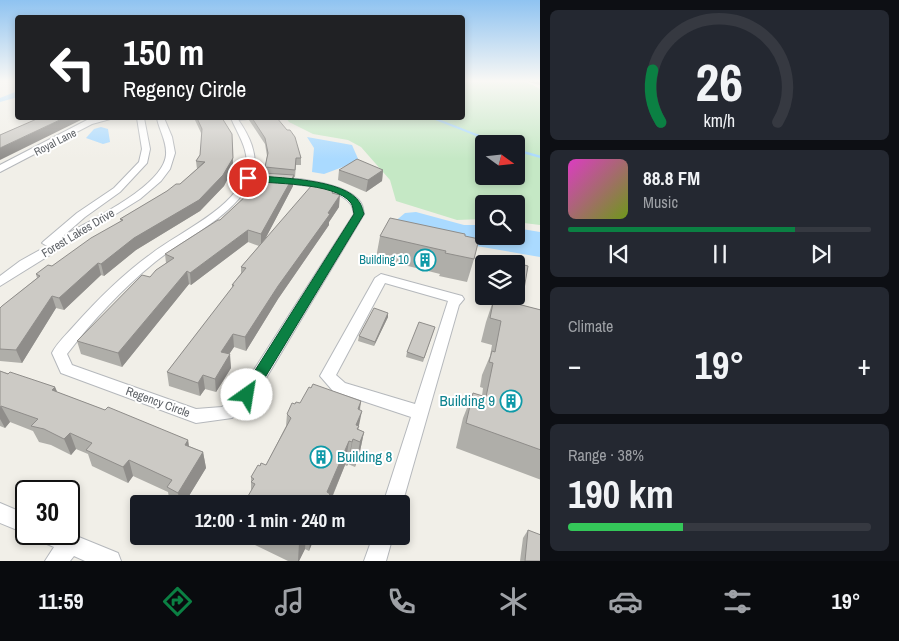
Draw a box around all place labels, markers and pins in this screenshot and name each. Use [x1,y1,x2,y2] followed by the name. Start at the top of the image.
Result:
[227,157,269,199] pin
[413,248,437,272] building icon: Building 10
[359,252,409,268] place label: Building 10
[499,389,523,413] building icon: Building 9
[440,390,495,411] place label: Building 9
[309,445,333,469] building icon: Building 8
[337,446,393,467] place label: Building 8

